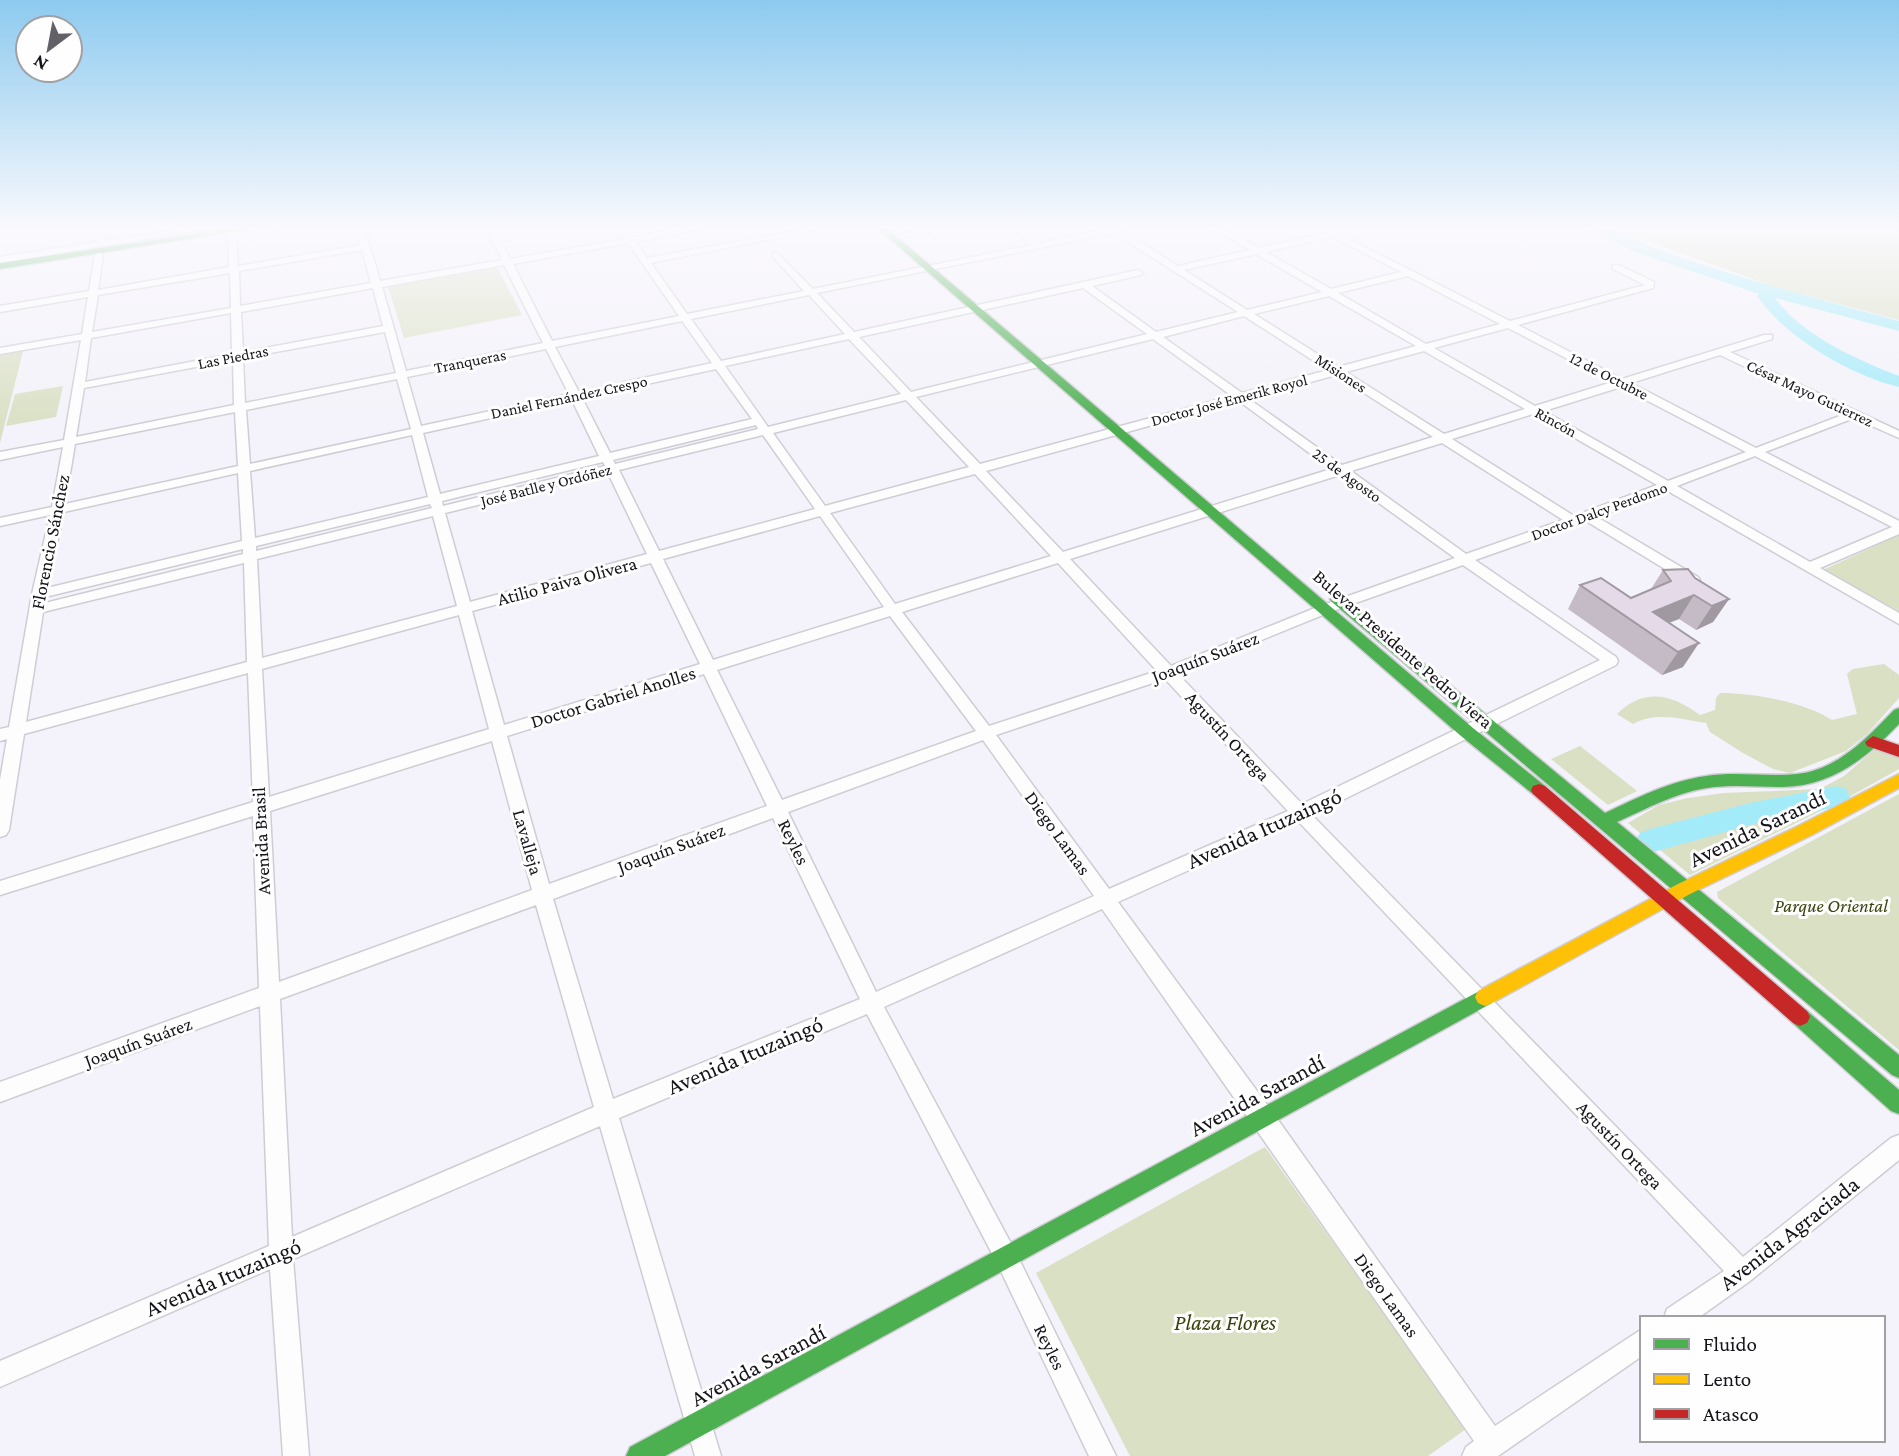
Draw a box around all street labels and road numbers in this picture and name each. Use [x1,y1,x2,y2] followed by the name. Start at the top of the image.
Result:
[196,342,270,372] street label: Las Piedras
[433,346,508,377] street label: Tranqueras
[1567,349,1651,403] street label: 12 de Octubre
[1312,350,1370,396] street label: Misiones
[1744,356,1876,431] street label: César Mayo Gutierrez
[1149,371,1309,430] street label: Doctor José Emerik Royol
[489,372,649,423] street label: Daniel Fernández Crespo
[1532,404,1580,440] street label: Rincón
[1309,444,1385,506] street label: 25 de Agosto
[477,460,614,511] street label: José Batlle y Ordóñez
[27,473,73,611] street label: Florencio Sánchez
[1529,478,1670,544] street label: Doctor Dalcy Perdomo
[495,552,639,610] street label: Atilio Paiva Olivera
[1309,565,1497,733] street label: Bulevar Presidente Pedro Viera
[1147,627,1261,688] street label: Joaquín Suárez
[528,662,698,732] street label: Doctor Gabriel Anolles
[1181,687,1275,785] street label: Agustín Ortega
[1183,782,1345,874] street label: Avenida Ituzaingó
[1684,783,1830,872] street label: Avenida Sarandí
[248,787,274,895] street label: Avenida Brasil
[1021,787,1095,879] street label: Diego Lamas
[508,807,547,878] street label: Lavalleja
[774,816,814,868] street label: Reyles
[612,819,728,878] street label: Joaquín Suárez
[663,1011,827,1099] street label: Avenida Ituzaingó
[79,1013,195,1072] street label: Joaquín Suárez
[1185,1048,1330,1141] street label: Avenida Sarandí
[1573,1097,1667,1194] street label: Agustín Ortega
[1714,1170,1864,1296] street label: Avenida Agraciada
[141,1233,305,1321] street label: Avenida Ituzaingó
[1350,1249,1424,1341] street label: Diego Lamas
[686,1318,831,1411] street label: Avenida Sarandí
[1030,1321,1070,1373] street label: Reyles

